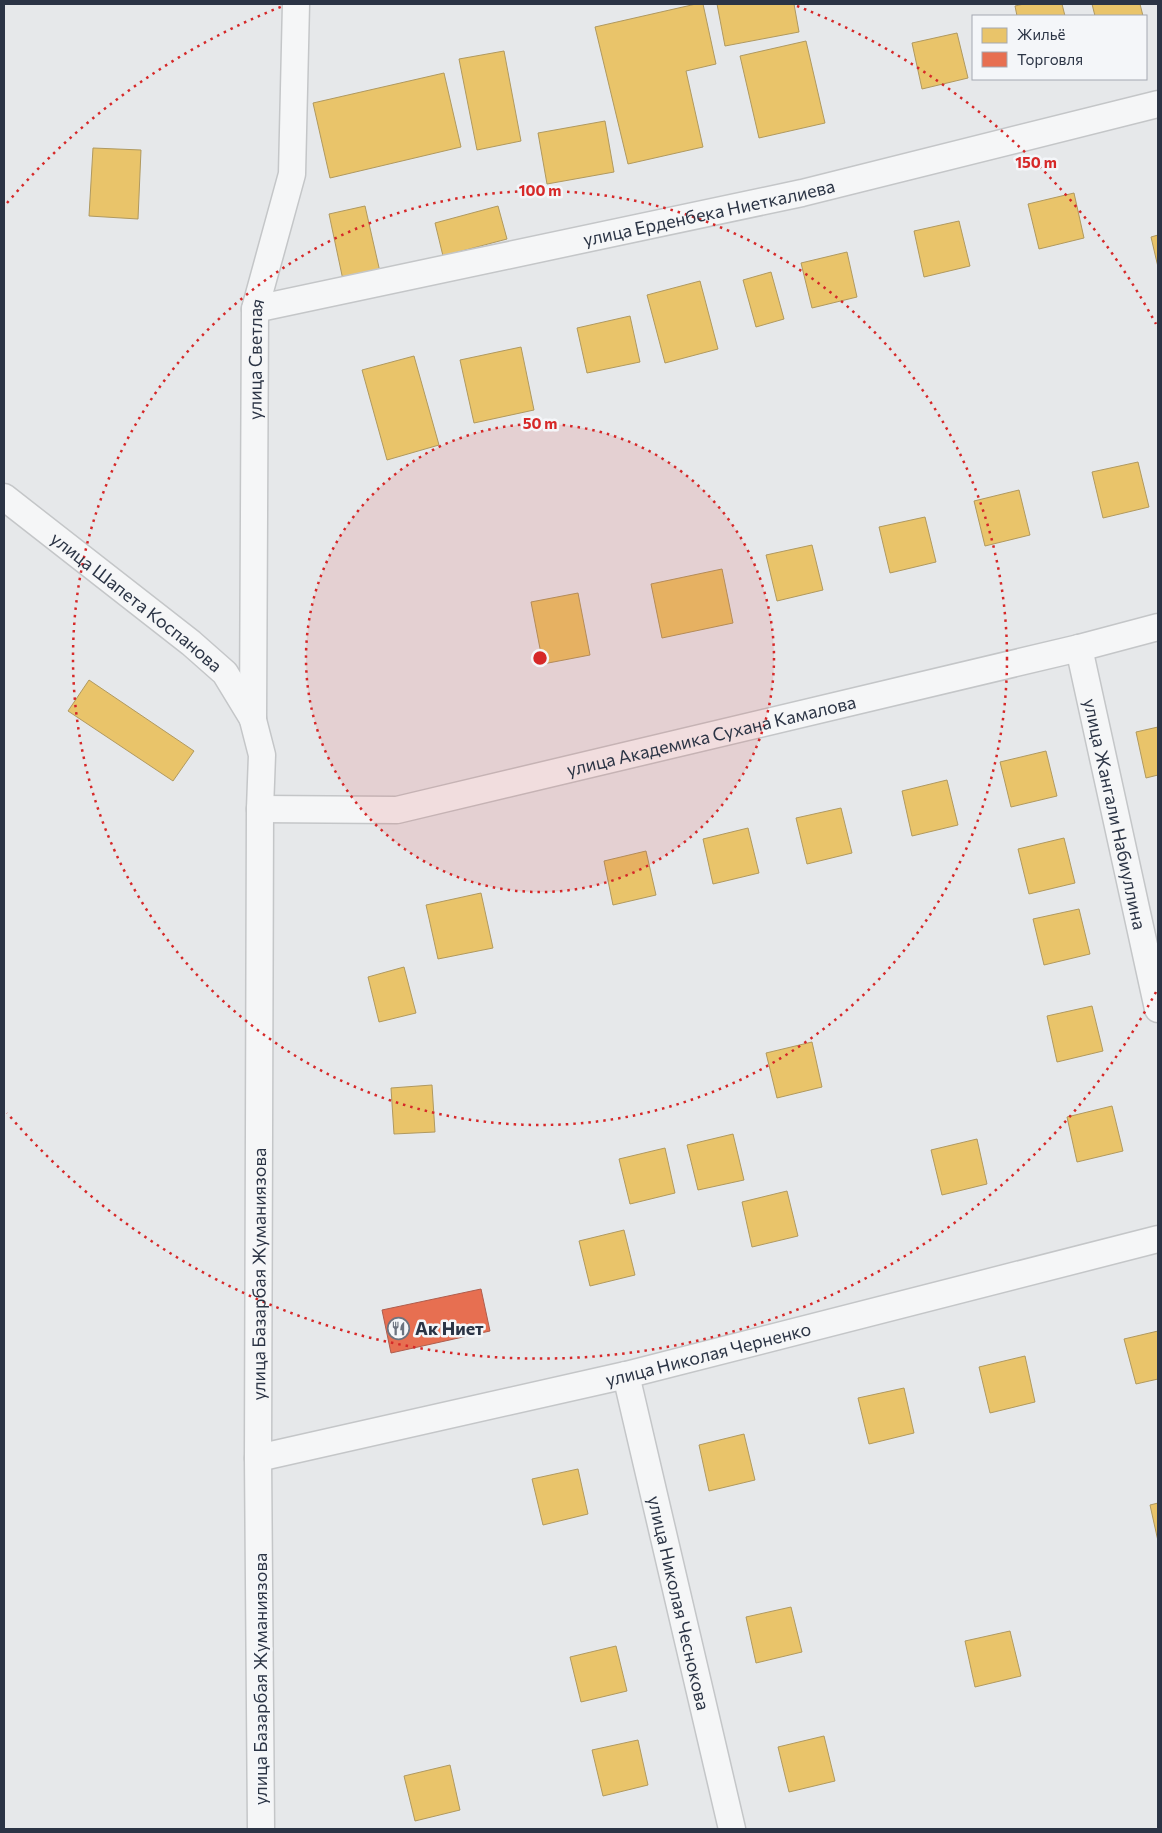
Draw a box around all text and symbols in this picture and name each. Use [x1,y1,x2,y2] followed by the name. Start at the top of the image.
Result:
[972,15,1147,80] legend
[1017,25,1065,43] text: Жильё
[1017,50,1083,68] text: Торговля
[1015,153,1057,171] text: 150 m
[581,174,837,250] street label: улица Ерденбека Ниеткалиева
[519,181,561,199] text: 100 m
[243,296,268,420] street label: улица Светлая
[523,414,557,432] text: 50 m
[47,527,227,676] street label: улица Шапета Коспанова
[531,649,549,667] centre of rings
[564,690,858,780] street label: улица Академика Сухана Камалова
[1079,696,1151,932] street label: улица Жангали Набиуллина
[247,1148,270,1401] street label: улица Базарбая Жуманиязова
[387,1316,411,1340] restaurant icon: Ак Ниет
[415,1317,484,1339] place label: Ак Ниет
[603,1317,813,1390] street label: улица Николая Черненко
[644,1493,715,1712] street label: улица Николая Чеснокова
[249,1553,271,1805] street label: улица Базарбая Жуманиязова

